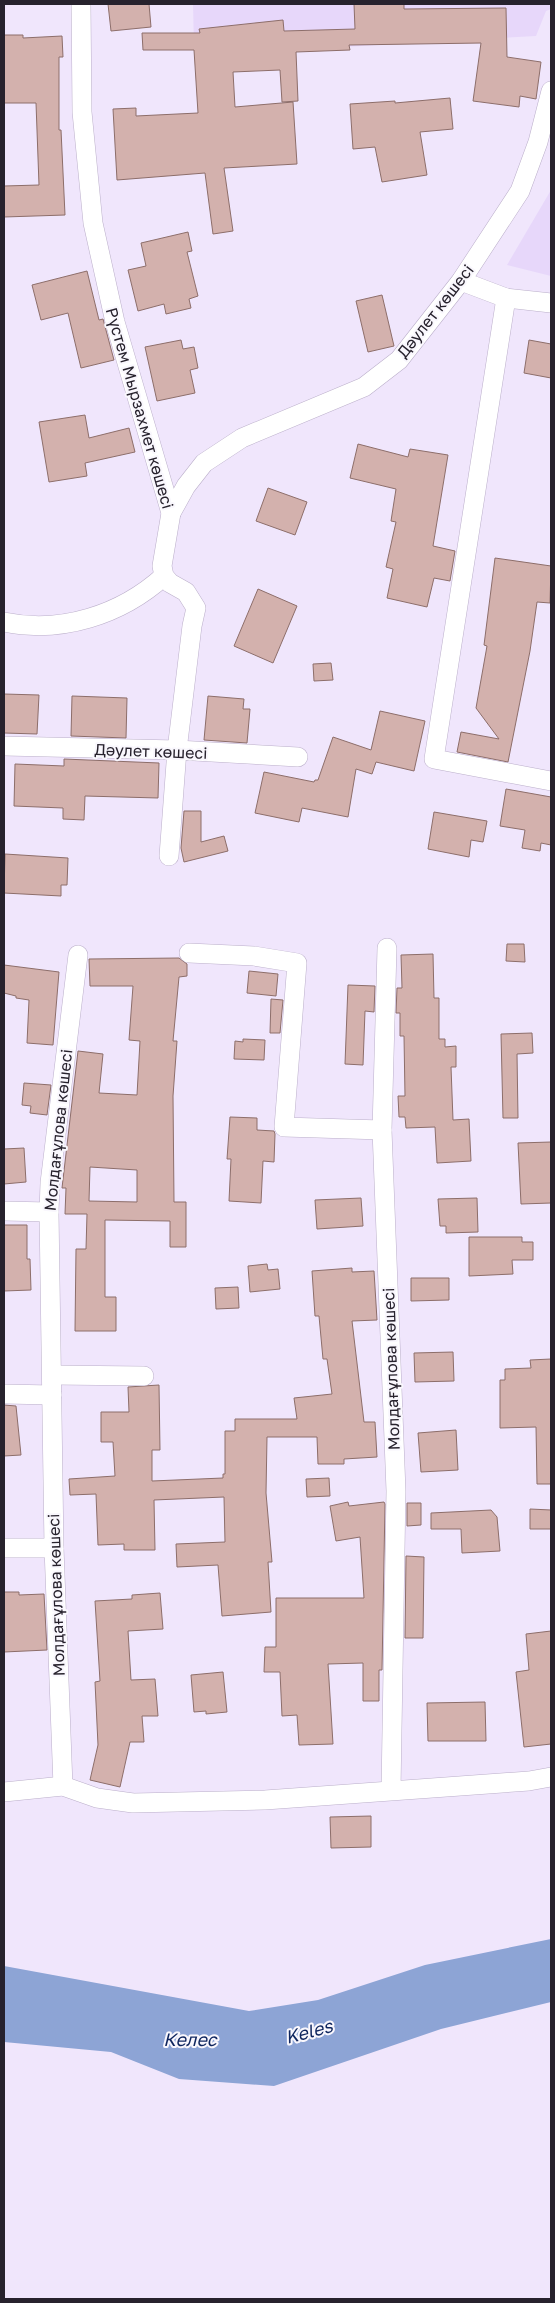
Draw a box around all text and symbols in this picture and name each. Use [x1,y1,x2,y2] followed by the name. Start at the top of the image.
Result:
[392,260,478,362] street label: Дәулет көшесі
[102,305,178,511] street label: Рүстем Мырзахмет көшесі
[94,739,208,763] street label: Дәулет көшесі
[40,1048,76,1212] street label: Молдағұлова көшесі
[378,1287,404,1451] street label: Молдағұлова көшесі
[43,1513,69,1677] street label: Молдағұлова көшесі
[283,2014,336,2048] water label: Keles
[163,2028,218,2050] water label: Келес

